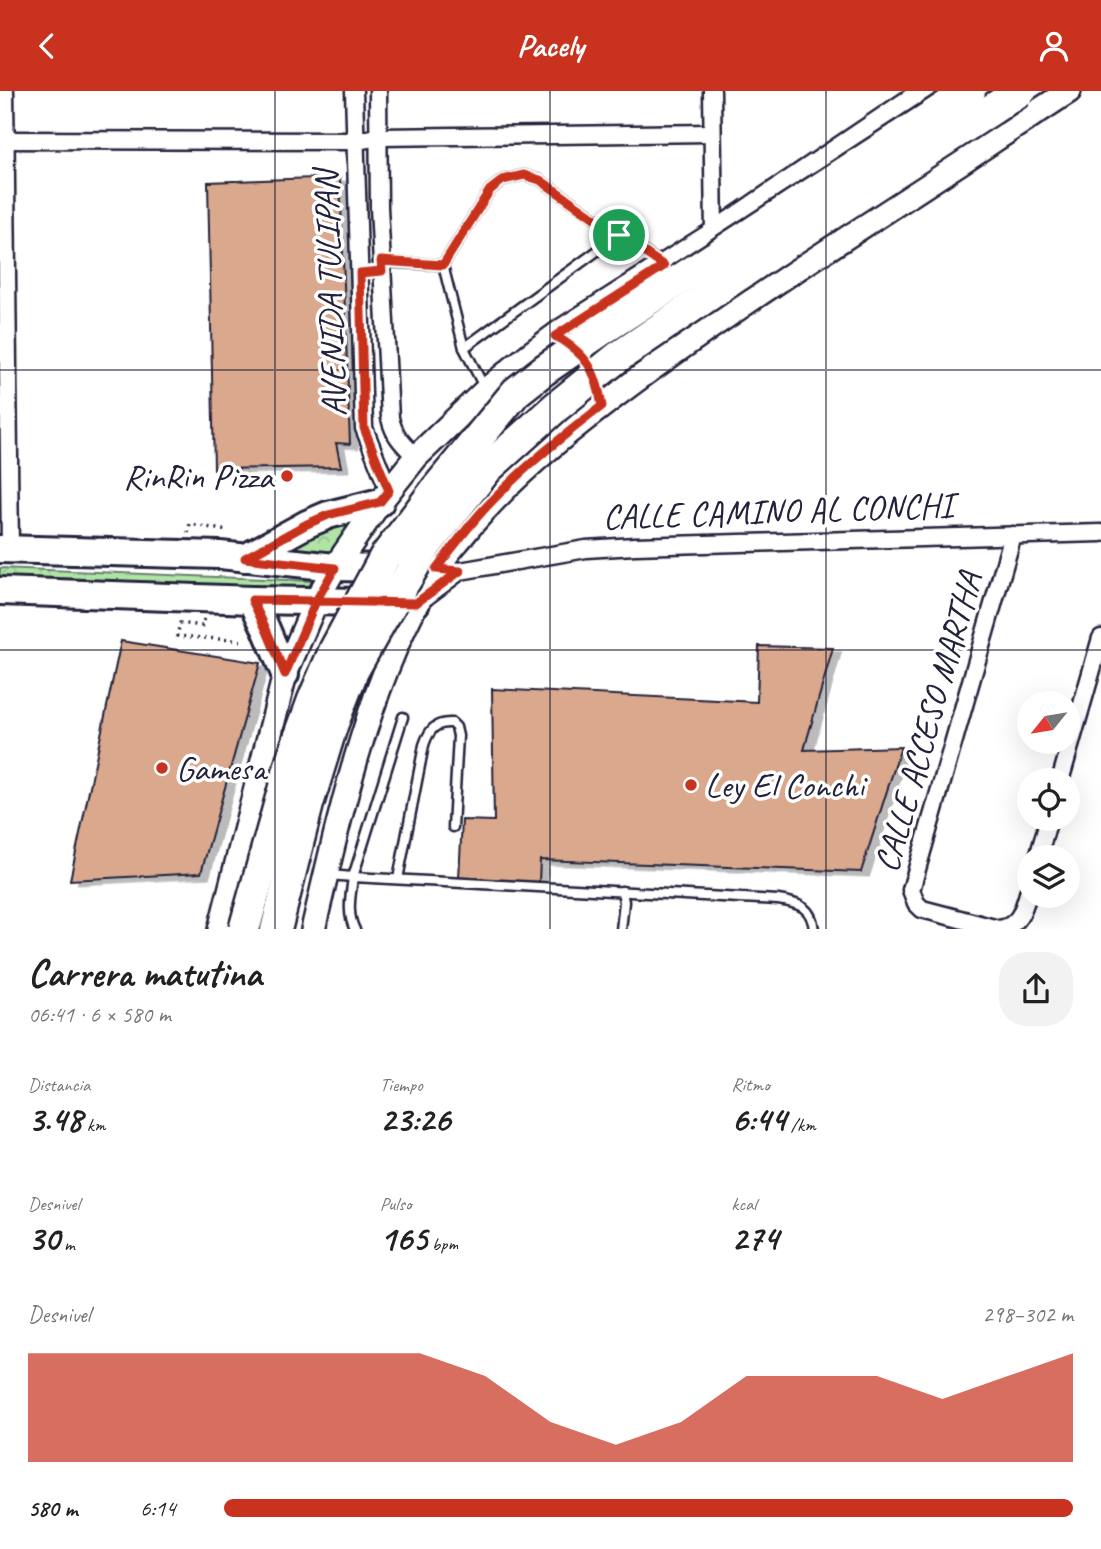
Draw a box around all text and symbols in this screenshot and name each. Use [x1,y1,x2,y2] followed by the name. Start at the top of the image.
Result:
[517,25,584,66] text: Pacely
[28,27,66,65] icon: back
[1035,27,1073,65] icon: person
[303,165,357,418] street label: AVENIDA TULIPAN
[589,205,649,265] pin
[600,216,638,254] icon: arrive
[123,454,276,499] place label: RinRin Pizza
[279,468,295,484] marker: RinRin Pizza
[602,482,961,540] street label: CALLE CAMINO AL CONCHI
[864,566,993,877] street label: CALLE ACCESO MARTHA
[1017,691,1080,754] north arrow
[1017,691,1080,908] map controls
[176,746,268,791] place label: Gamesa
[154,760,170,776] marker: Gamesa
[705,763,869,808] place label: Ley El Conchi
[1017,768,1080,831] button: locate
[683,777,699,793] marker: Ley El Conchi
[1017,845,1080,908] button: layers
[28,950,262,997] text: Carrera matutina
[999,952,1073,1026] button: share
[28,1000,171,1029] text: 06:41 · 6 × 580 m
[28,1073,90,1097] text: Distancia
[380,1073,423,1097] text: Tiempo
[731,1073,770,1097] text: Ritmo
[28,1097,82,1142] text: 3.48
[380,1097,450,1142] text: 23:26
[731,1097,786,1142] text: 6:44
[82,1113,105,1137] text: km
[786,1113,816,1137] text: /km
[28,1192,80,1216] text: Desnivel
[380,1192,412,1216] text: Pulso
[731,1192,756,1216] text: kcal
[28,1216,60,1261] text: 30
[380,1216,427,1261] text: 165
[731,1216,778,1261] text: 274
[60,1232,75,1256] text: m
[427,1232,458,1256] text: bpm
[28,1300,90,1329] text: Desnivel
[982,1300,1073,1329] text: 298–302 m
[28,1494,77,1523] text: 580 m
[140,1494,176,1523] text: 6:14

